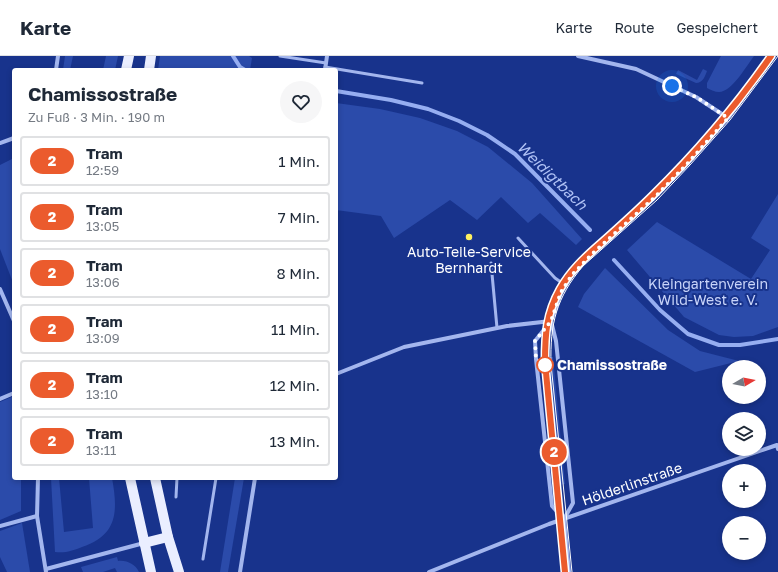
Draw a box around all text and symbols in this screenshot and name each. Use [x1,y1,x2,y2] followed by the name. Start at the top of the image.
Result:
[20,16,71,39] text: Karte
[556,19,592,36] text: Karte
[614,19,654,36] text: Route
[676,19,758,36] text: Gespeichert
[662,76,682,96] your location
[280,81,322,123] button: heart
[28,82,177,105] text: Chamissostraße
[28,109,165,125] text: Zu Fuß · 3 Min. · 190 m
[513,138,592,214] water label: Weidigtbach
[86,144,123,162] text: Tram
[48,152,56,169] text: 2
[278,152,320,170] text: 1 Min.
[86,162,119,178] text: 12:59
[86,200,123,218] text: Tram
[48,208,56,225] text: 2
[278,208,320,226] text: 7 Min.
[86,218,119,234] text: 13:05
[464,232,474,242] marker: Auto-Teile-Service Bernhardt
[407,243,531,276] place label: Auto-Teile-Service Bernhardt
[86,256,123,274] text: Tram
[48,264,56,281] text: 2
[276,264,320,282] text: 8 Min.
[86,274,120,290] text: 13:06
[648,275,768,308] park label: Kleingartenverein Wild-West e. V.
[86,312,123,330] text: Tram
[48,320,56,337] text: 2
[271,320,320,338] text: 11 Min.
[86,330,120,346] text: 13:09
[536,356,554,374] marker: Chamissostraße
[557,356,667,373] place label: Chamissostraße
[722,360,766,404] north arrow
[722,360,766,560] map controls
[86,368,123,386] text: Tram
[48,376,56,393] text: 2
[270,376,320,394] text: 12 Min.
[86,386,118,402] text: 13:10
[722,412,766,456] button: layers
[86,424,123,442] text: Tram
[48,432,56,449] text: 2
[270,432,320,450] text: 13 Min.
[541,439,567,465] line badge: 2
[86,442,116,458] text: 13:11
[550,443,558,460] text: 2
[579,458,684,509] street label: Hölderlinstraße
[722,464,766,508] button: +
[722,516,766,560] button: −

